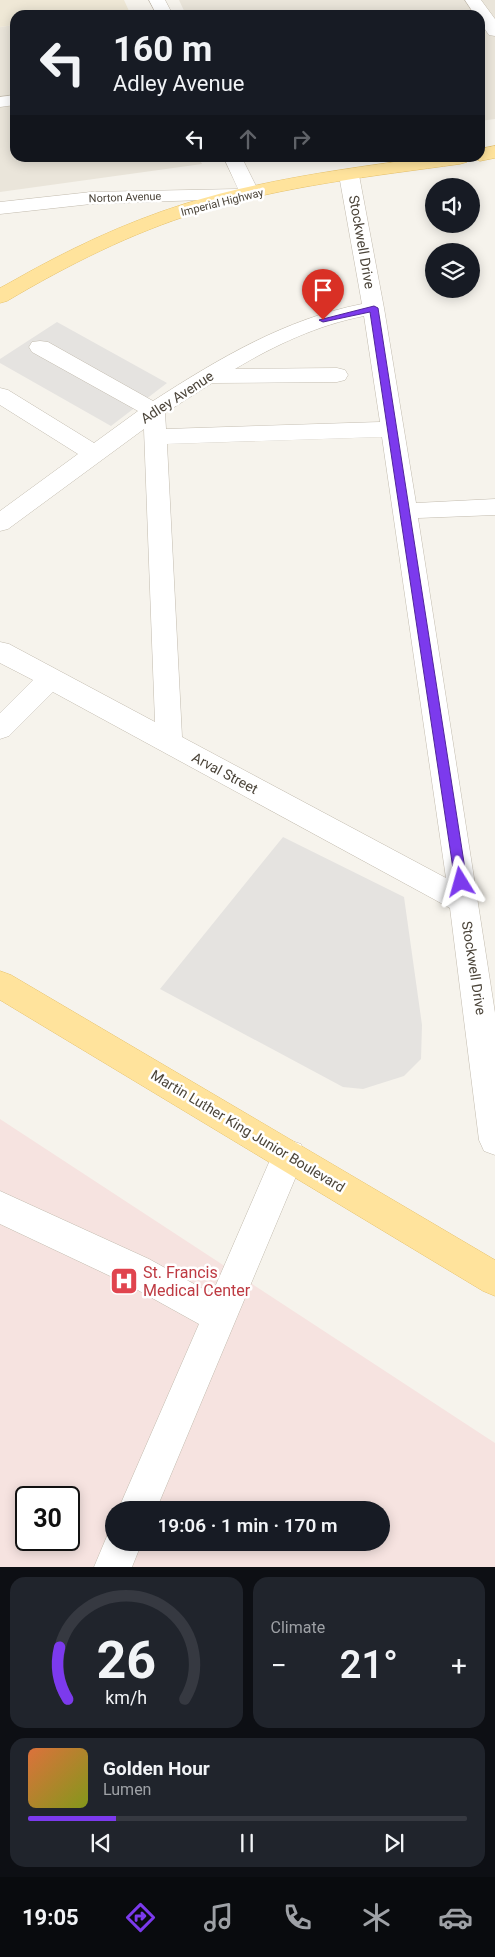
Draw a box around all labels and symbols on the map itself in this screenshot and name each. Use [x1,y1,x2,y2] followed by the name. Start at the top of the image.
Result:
[180,186,265,219] street label: Imperial Highway
[88,190,162,205] street label: Norton Avenue
[346,194,378,290] street label: Stockwell Drive
[302,269,344,320] pin
[138,368,216,426] street label: Adley Avenue
[189,749,261,797] street label: Arval Street
[434,855,486,907] position arrow
[459,920,489,1016] street label: Stockwell Drive
[148,1067,348,1195] street label: Martin Luther King Junior Boulevard
[143,1263,251,1300] place label: St. Francis Medical Center
[109,1266,139,1296] hospital icon: St. Francis Medical Center
[15,1486,80,1551] speed limit sign: 30

